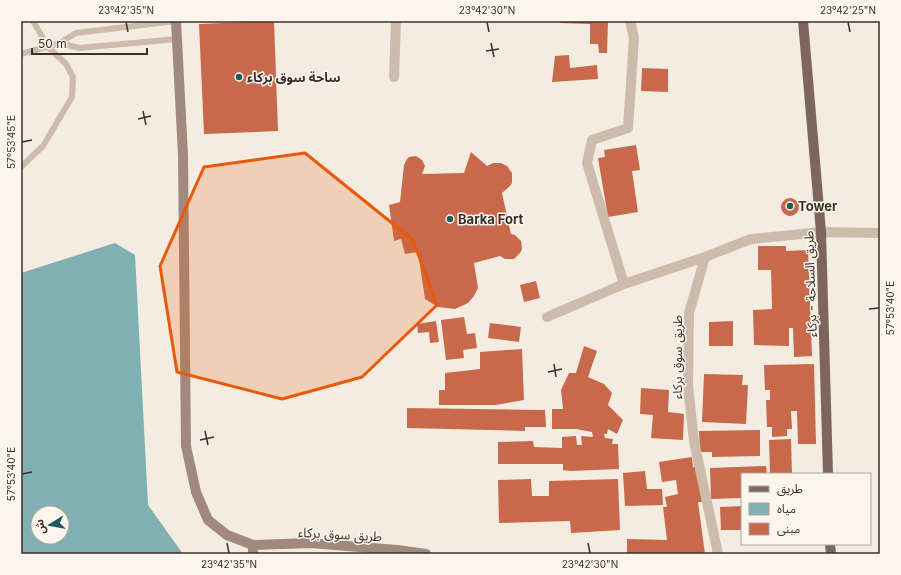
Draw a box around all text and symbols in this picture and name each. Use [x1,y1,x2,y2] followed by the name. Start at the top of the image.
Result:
[98,4,154,16] text: 23°42'35"N
[459,4,515,16] text: 23°42'30"N
[820,4,876,16] text: 23°42'25"N
[32,30,147,56] scale bar
[38,36,67,51] text: 50 m
[247,69,341,85] place label: ساحة سوق بركاء
[234,72,244,82] marker: ساحة سوق بركاء
[5,115,17,169] text: 57°53'45"E
[798,198,838,214] place label: Tower
[785,201,795,211] marker: Tower
[458,211,524,227] place label: Barka Fort
[445,214,455,224] marker: Barka Fort
[800,230,821,338] street label: طريق السلاحة - بركاء
[884,281,896,335] text: 57°53'40"E
[669,315,686,399] street label: طريق سوق بركاء
[5,447,17,501] text: 57°53'40"E
[741,473,871,545] legend
[777,481,803,497] text: طريق
[777,501,796,516] text: مياه
[30,505,70,545] north arrow
[32,518,48,536] text: ش
[777,521,800,536] text: مبنى
[297,524,383,545] street label: طريق سوق بركاء
[201,558,257,570] text: 23°42'35"N
[562,558,618,570] text: 23°42'30"N

